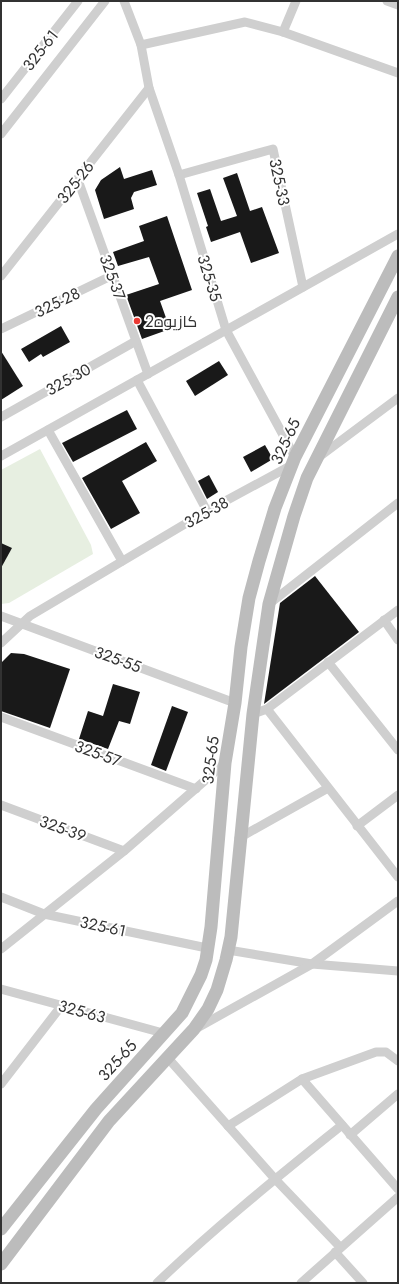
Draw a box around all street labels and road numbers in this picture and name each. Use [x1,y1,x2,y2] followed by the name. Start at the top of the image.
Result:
[17,25,64,76] street label: 325-61
[51,156,99,209] street label: 325-26
[263,156,296,208] street label: 325-33
[94,251,132,304] street label: 325-37
[192,252,228,304] street label: 325-35
[31,282,84,323] street label: 325-28
[41,358,95,401] street label: 325-30
[265,414,306,468] street label: 325-65
[180,491,233,534] street label: 325-38
[91,640,144,679] street label: 325-55
[72,735,125,773] street label: 325-57
[196,735,225,786] street label: 325-65
[36,809,89,848] street label: 325-39
[78,910,128,943] street label: 325-61
[56,994,108,1029] street label: 325-63
[93,1035,142,1086] street label: 325-65

